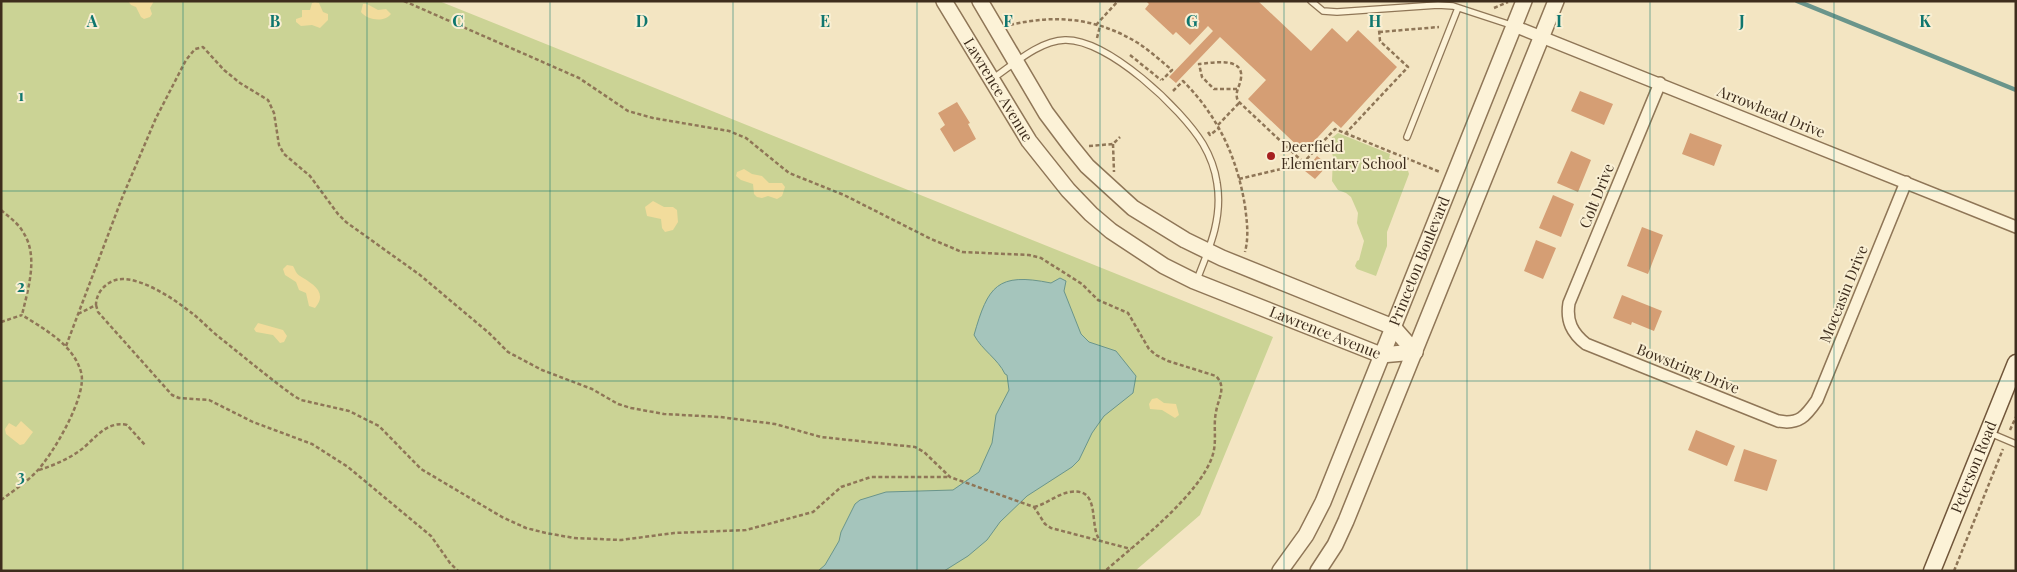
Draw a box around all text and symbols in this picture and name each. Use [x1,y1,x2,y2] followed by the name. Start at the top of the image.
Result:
[86,10,98,31] text: A
[270,10,281,31] text: B
[452,10,464,31] text: C
[636,10,648,31] text: D
[820,10,830,31] text: E
[1003,10,1013,31] text: F
[1186,10,1198,31] text: G
[1369,10,1382,31] text: H
[1556,10,1562,31] text: I
[1738,10,1745,31] text: J
[1919,10,1931,31] text: K
[960,34,1038,145] street label: Lawrence Avenue
[1713,80,1828,142] street label: Arrowhead Drive
[18,84,24,105] text: 1
[1281,136,1407,173] place label: Deerfield Elementary School
[1265,150,1277,162] marker: Deerfield Elementary School
[1574,160,1618,231] street label: Colt Drive
[1384,193,1454,328] street label: Princeton Boulevard
[1814,242,1872,345] street label: Moccasin Drive
[17,275,25,296] text: 2
[1267,301,1384,363] street label: Lawrence Avenue
[1634,338,1743,398] street label: Bowstring Drive
[1945,417,2001,516] street label: Peterson Road
[17,465,25,486] text: 3

